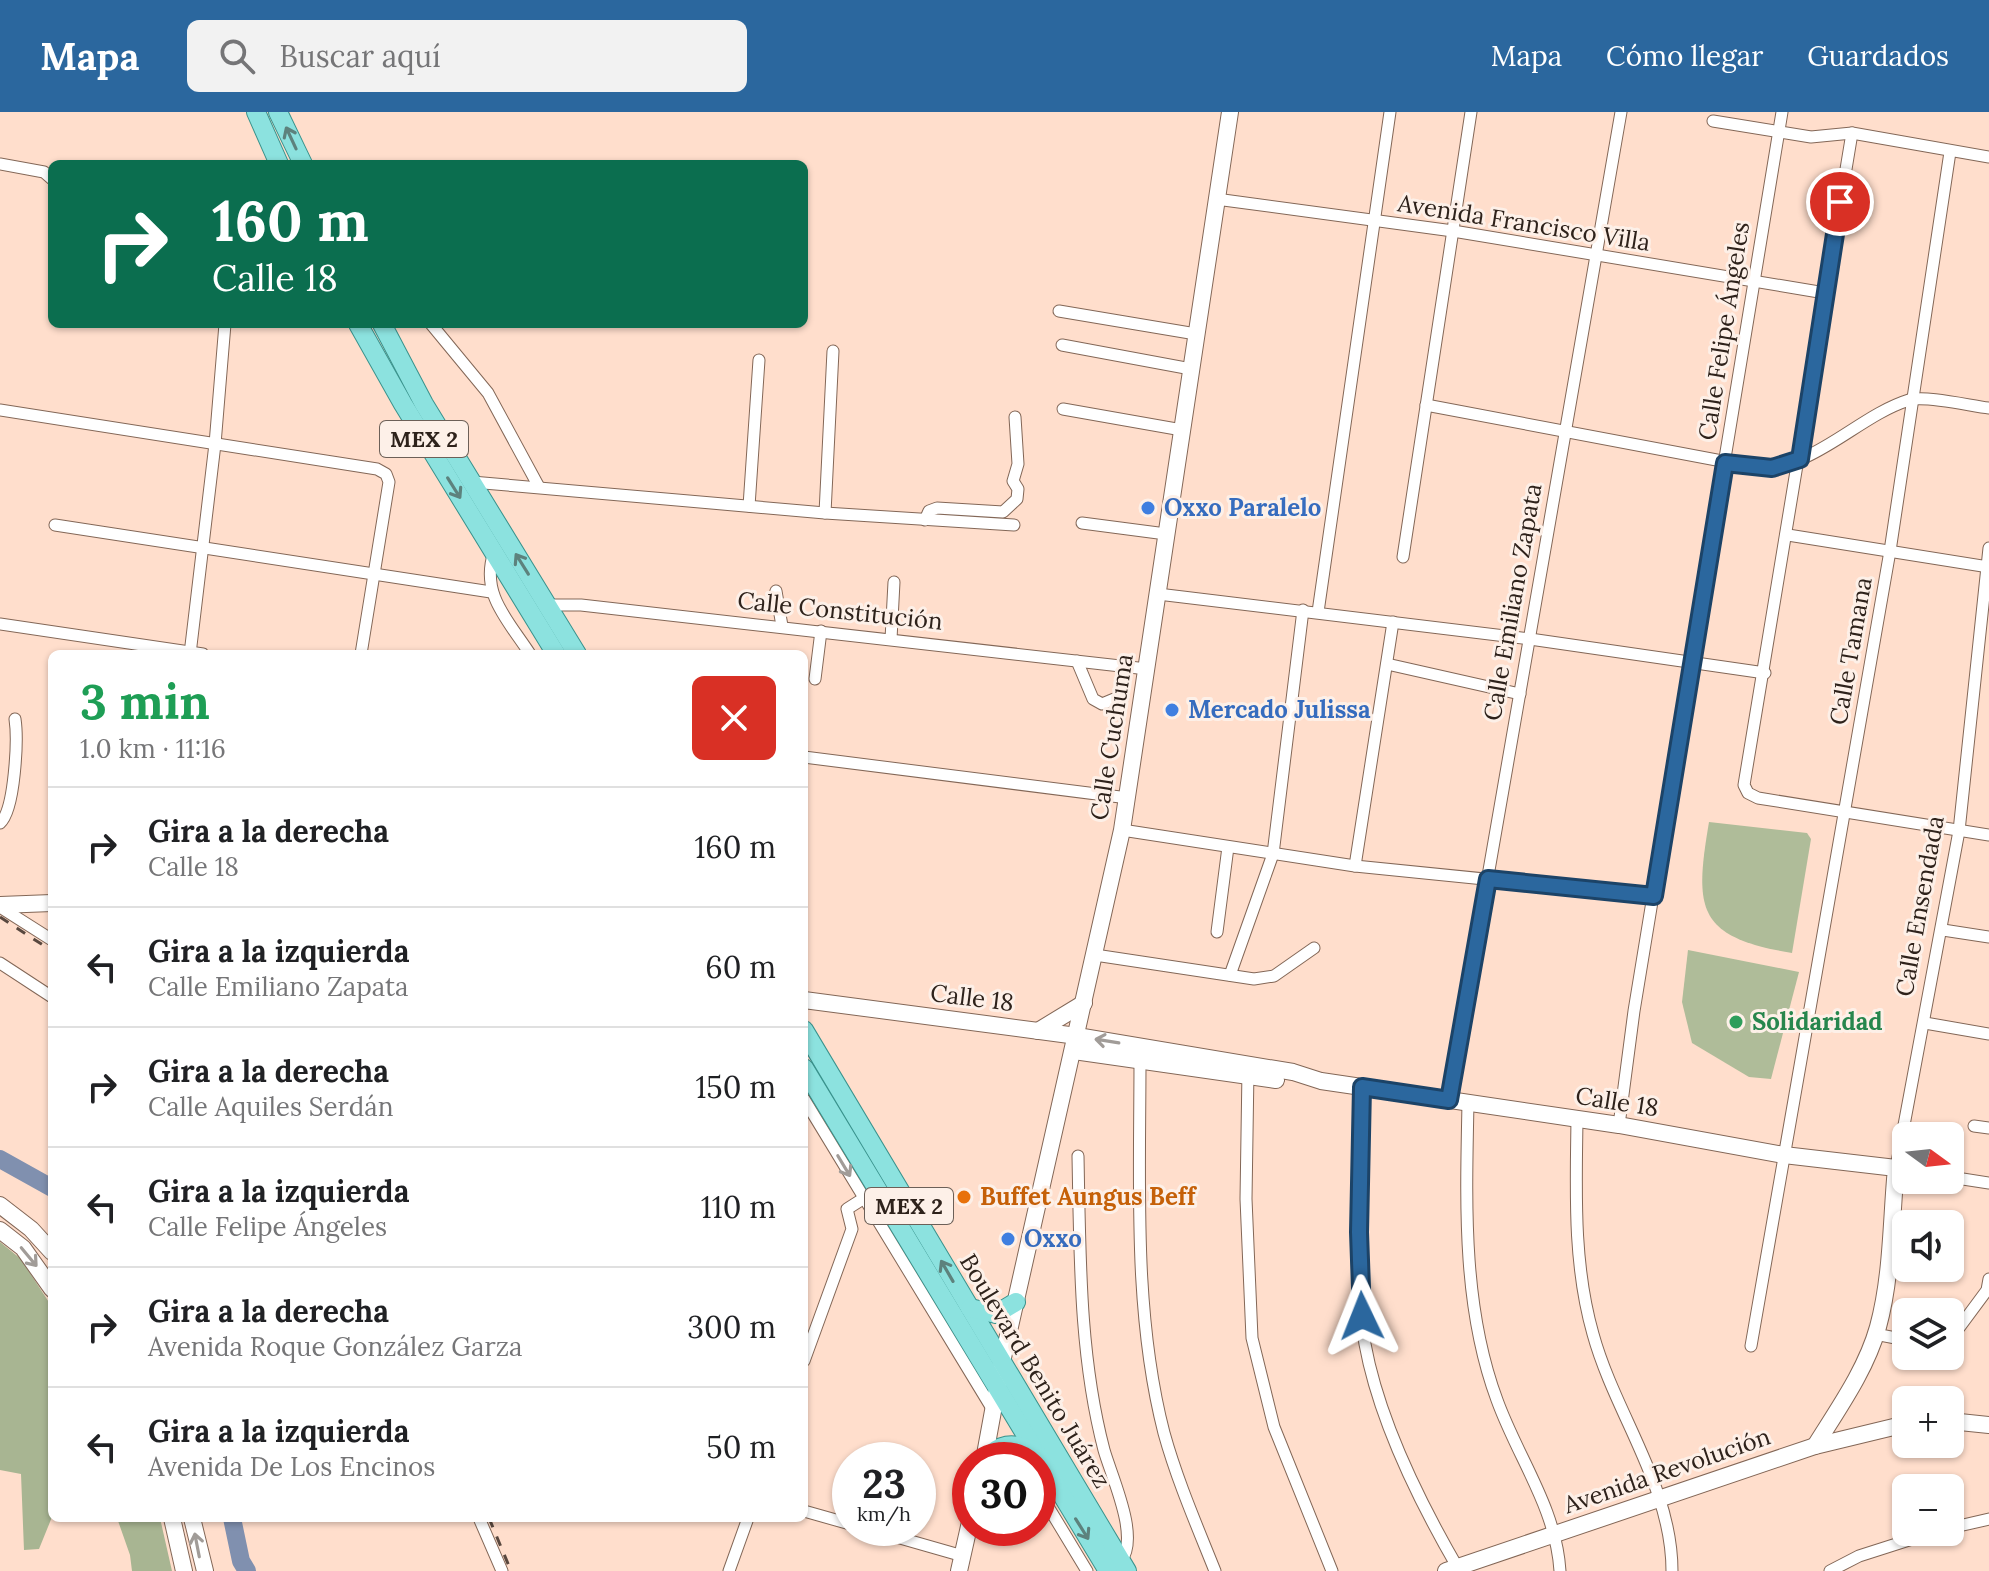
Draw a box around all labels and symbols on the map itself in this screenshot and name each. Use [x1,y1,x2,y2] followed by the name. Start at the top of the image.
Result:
[283,126,298,150] one-way arrow
[1806,168,1874,236] pin
[1395,187,1652,258] street label: Avenida Francisco Villa
[1691,220,1756,442] street label: Calle Felipe Ángeles
[380,421,468,457] road number: MEX 2
[447,476,463,499] one-way arrow
[1476,481,1549,723] street label: Calle Emiliano Zapata
[1164,492,1321,523] place label: Oxxo Paralelo
[1139,499,1157,517] marker: Oxxo Paralelo
[514,553,530,575] one-way arrow
[1822,575,1879,727] street label: Calle Tamana
[736,584,944,637] street label: Calle Constitución
[1083,652,1140,822] street label: Calle Cuchuma
[1188,694,1371,725] place label: Mercado Julissa
[1163,701,1181,719] marker: Mercado Julissa
[1888,813,1951,999] street label: Calle Ensendada
[929,977,1016,1018] street label: Calle 18
[1752,1006,1883,1037] place label: Solidaridad
[1727,1013,1745,1031] marker: Solidaridad
[1095,1032,1120,1047] one-way arrow
[1573,1080,1661,1123] street label: Calle 18
[1892,1122,1964,1194] north arrow
[837,1154,852,1178] one-way arrow
[980,1181,1198,1212] place label: Buffet Aungus Beff
[865,1188,953,1224] road number: MEX 2
[955,1188,973,1206] marker: Buffet Aungus Beff
[1024,1223,1082,1254] place label: Oxxo
[999,1230,1017,1248] marker: Oxxo
[20,1246,38,1266] one-way arrow
[953,1248,1118,1494] street label: Boulevard Benito Juárez
[939,1260,955,1283] one-way arrow
[1320,1274,1404,1358] position arrow
[1558,1421,1774,1521] street label: Avenida Revolución
[952,1442,1056,1546] speed limit sign: 30
[1075,1517,1091,1540] one-way arrow
[189,1533,204,1558] one-way arrow

